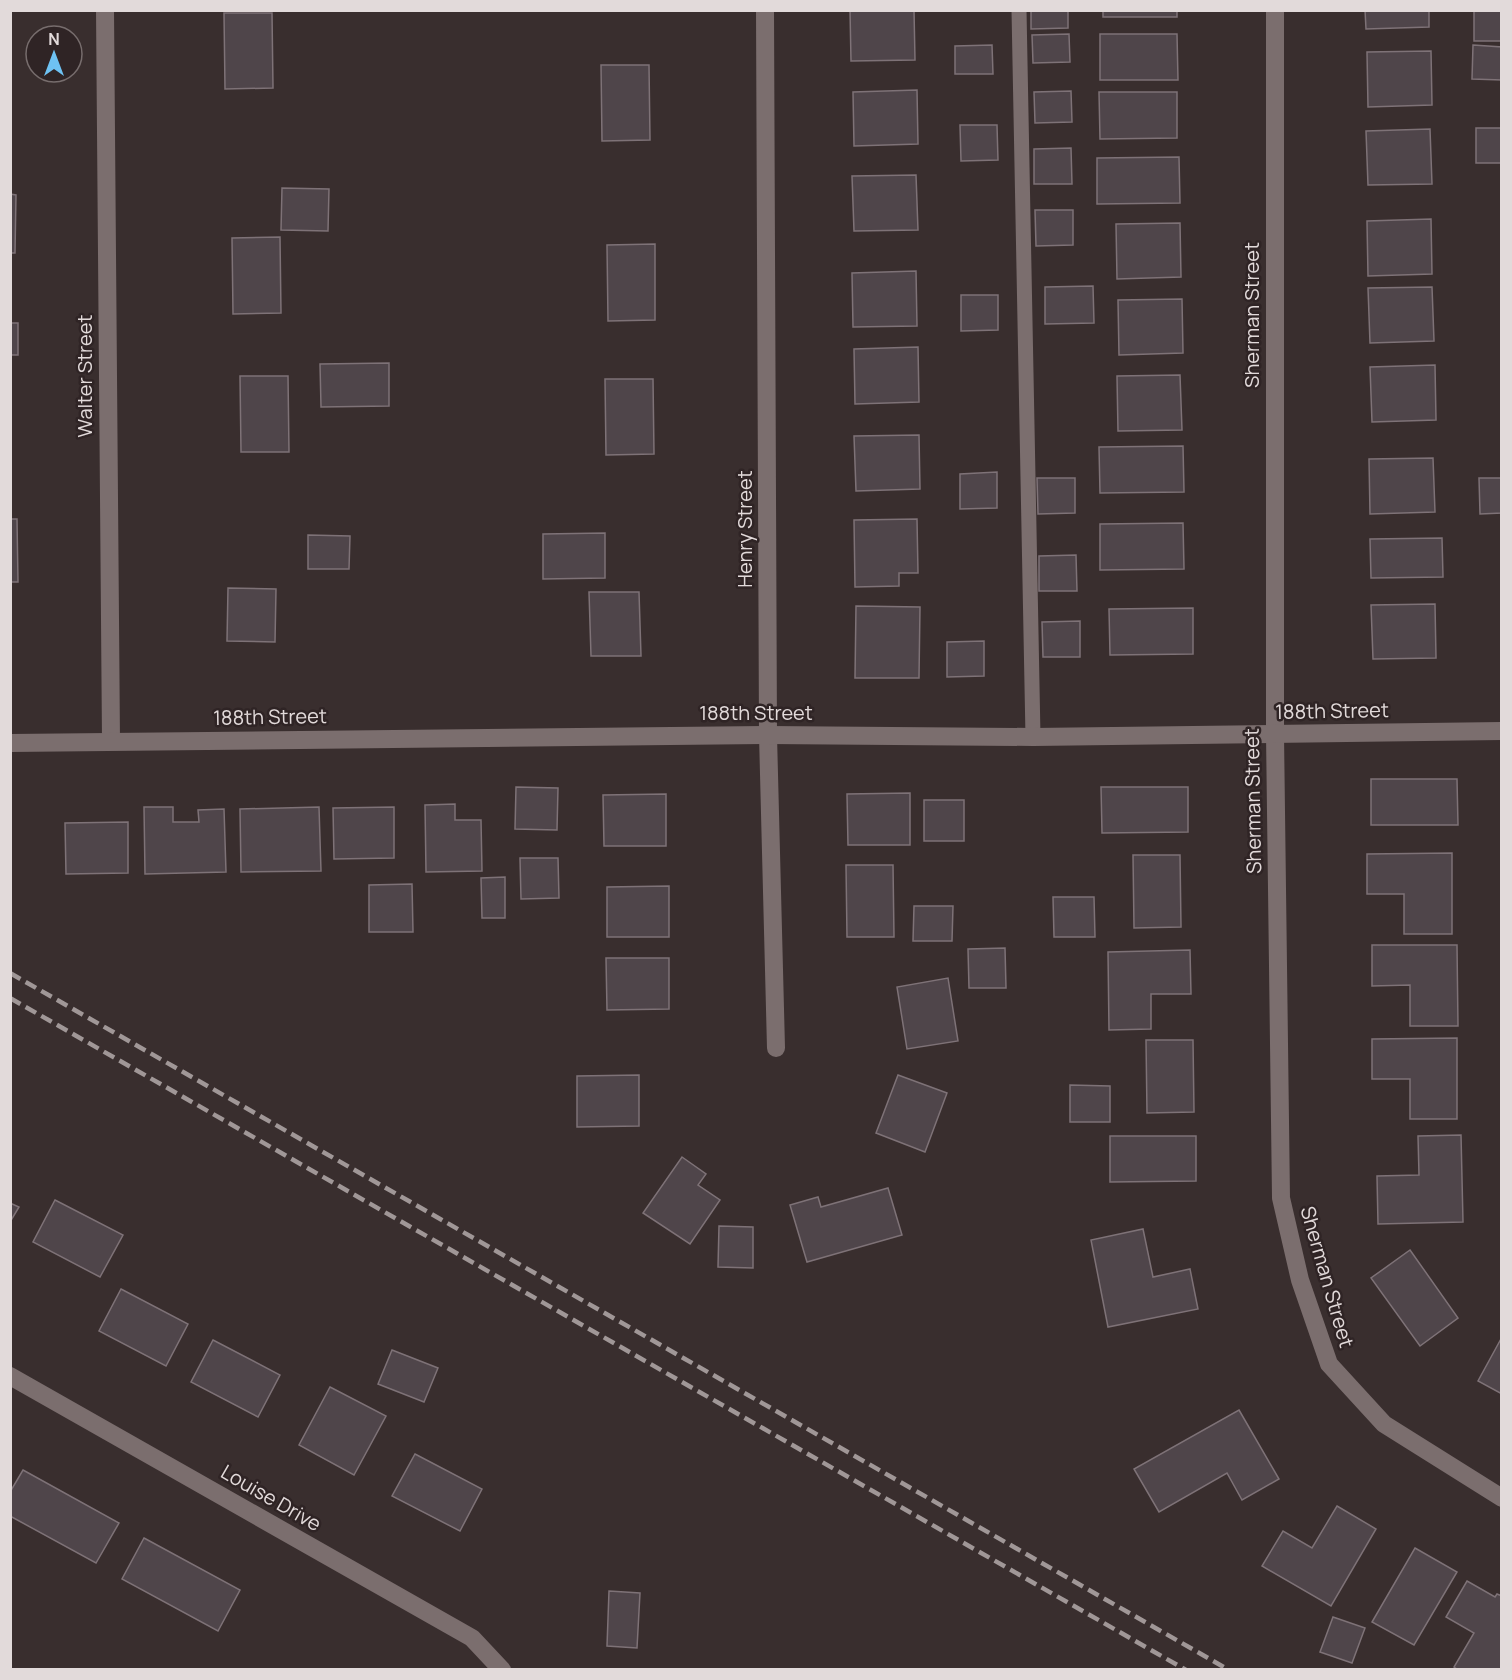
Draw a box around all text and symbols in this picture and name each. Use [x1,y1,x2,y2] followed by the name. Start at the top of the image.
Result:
[24,24,84,84] north arrow
[48,28,60,50] text: N
[1238,242,1265,388] street label: Sherman Street
[71,315,98,437] street label: Walter Street
[731,470,758,588] street label: Henry Street
[1275,696,1389,725] street label: 188th Street
[699,699,813,726] street label: 188th Street
[213,702,327,731] street label: 188th Street
[1238,728,1267,874] street label: Sherman Street
[1294,1203,1361,1351] street label: Sherman Street
[216,1458,326,1537] street label: Louise Drive

